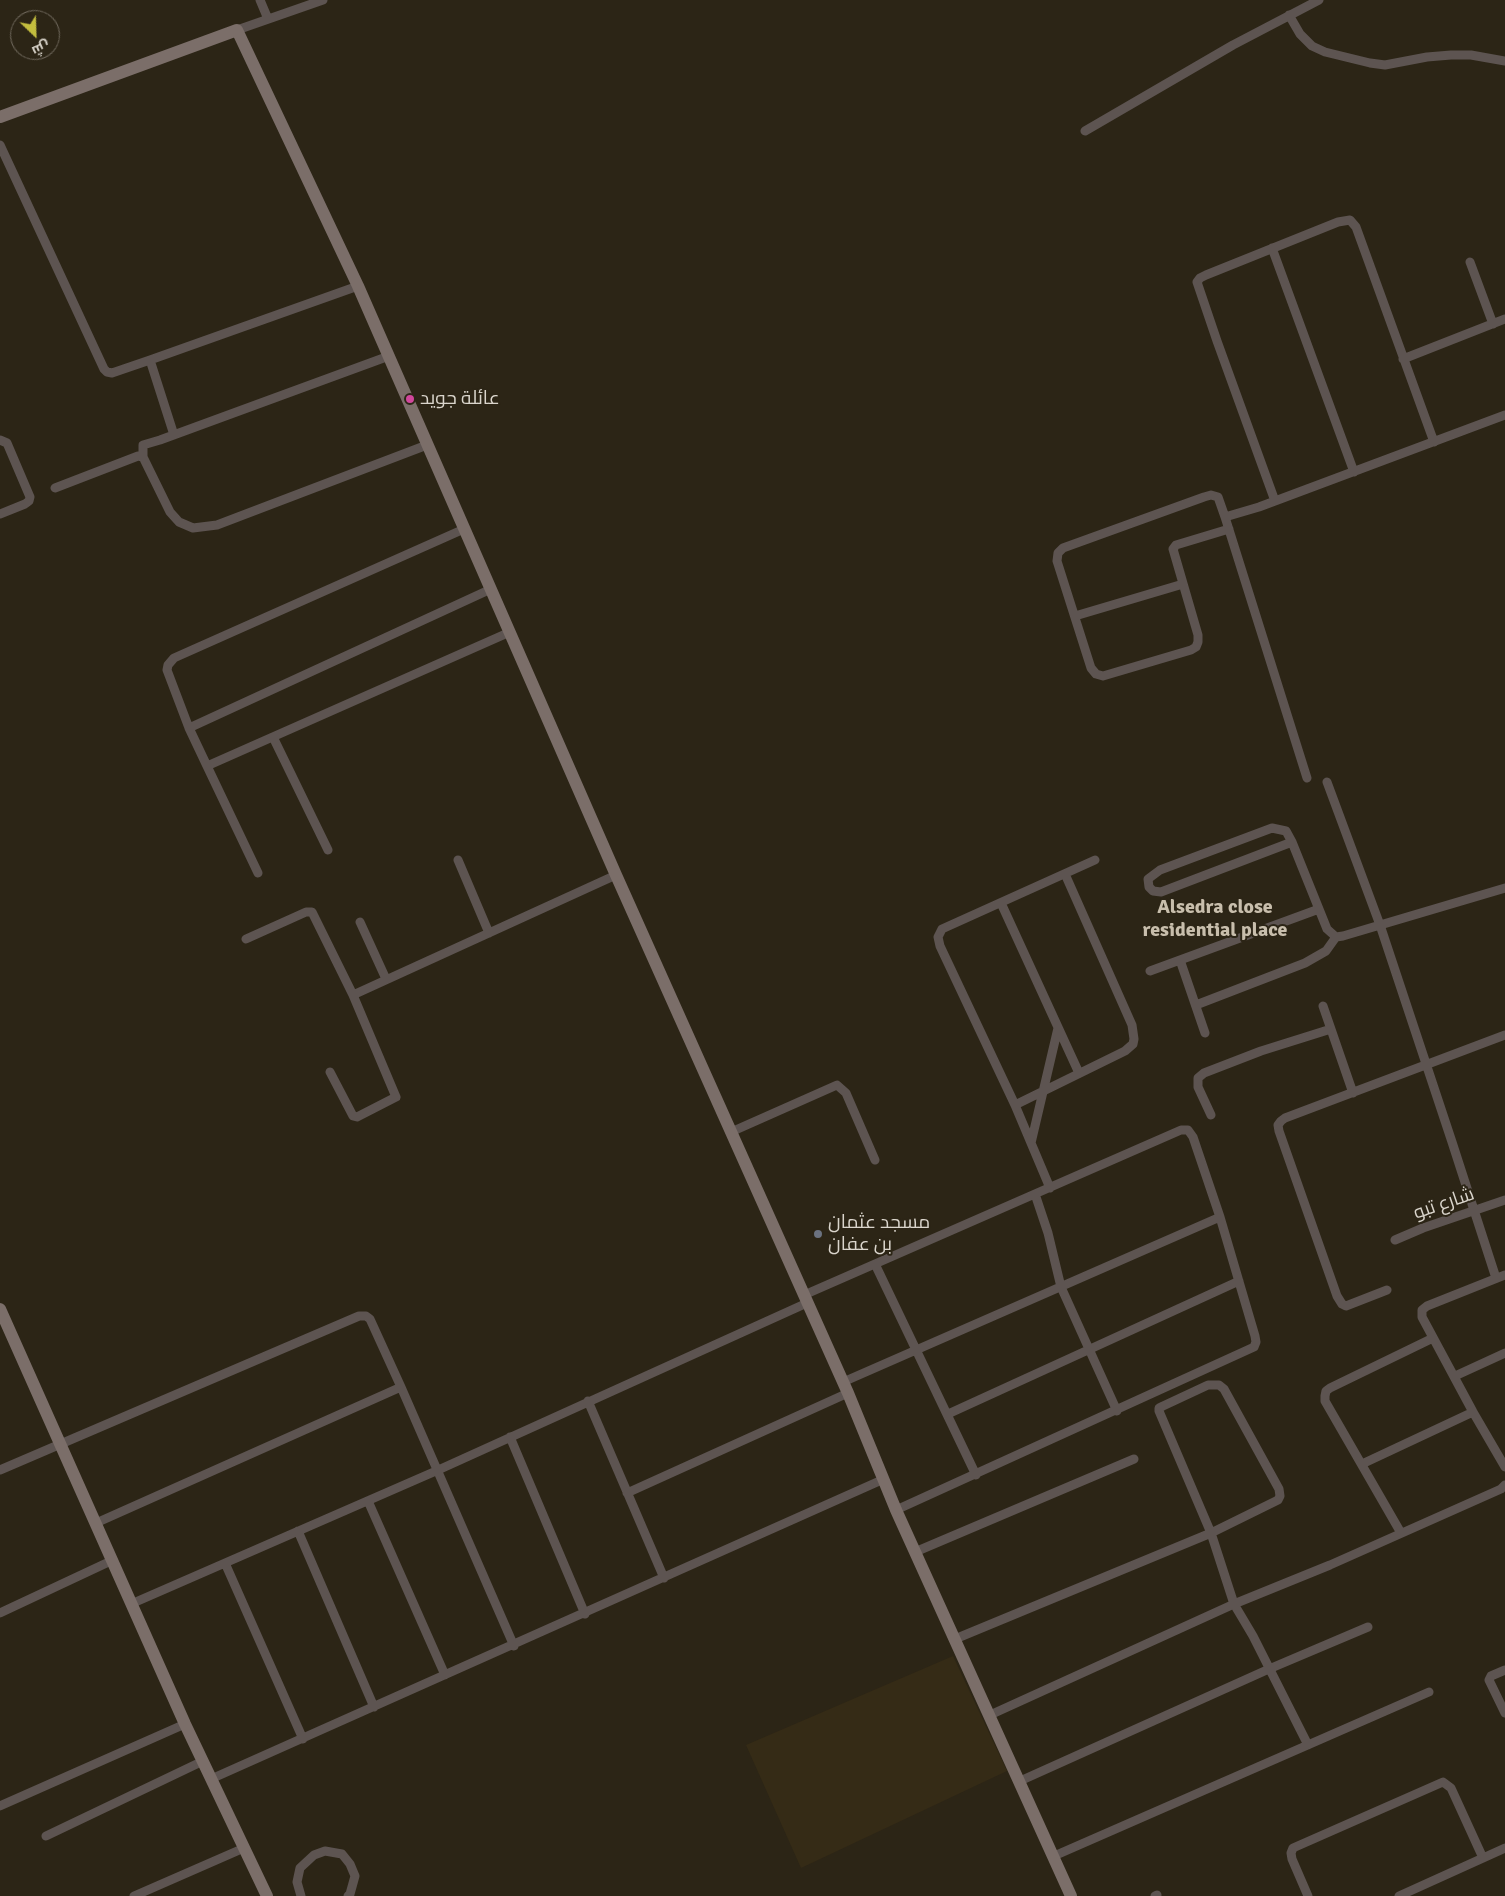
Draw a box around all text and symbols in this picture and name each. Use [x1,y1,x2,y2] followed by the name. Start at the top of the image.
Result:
[10,10,60,60] north arrow
[29,37,53,60] text: ش
[420,388,500,410] place label: عائلة جويد
[404,393,416,405] marker: عائلة جويد
[1142,896,1288,943] district label: Alsedra close residential place
[1411,1183,1477,1225] street label: شارع تبو
[828,1212,930,1256] place label: مسجد عثمان بن عفان
[812,1228,824,1240] marker: مسجد عثمان بن عفان

